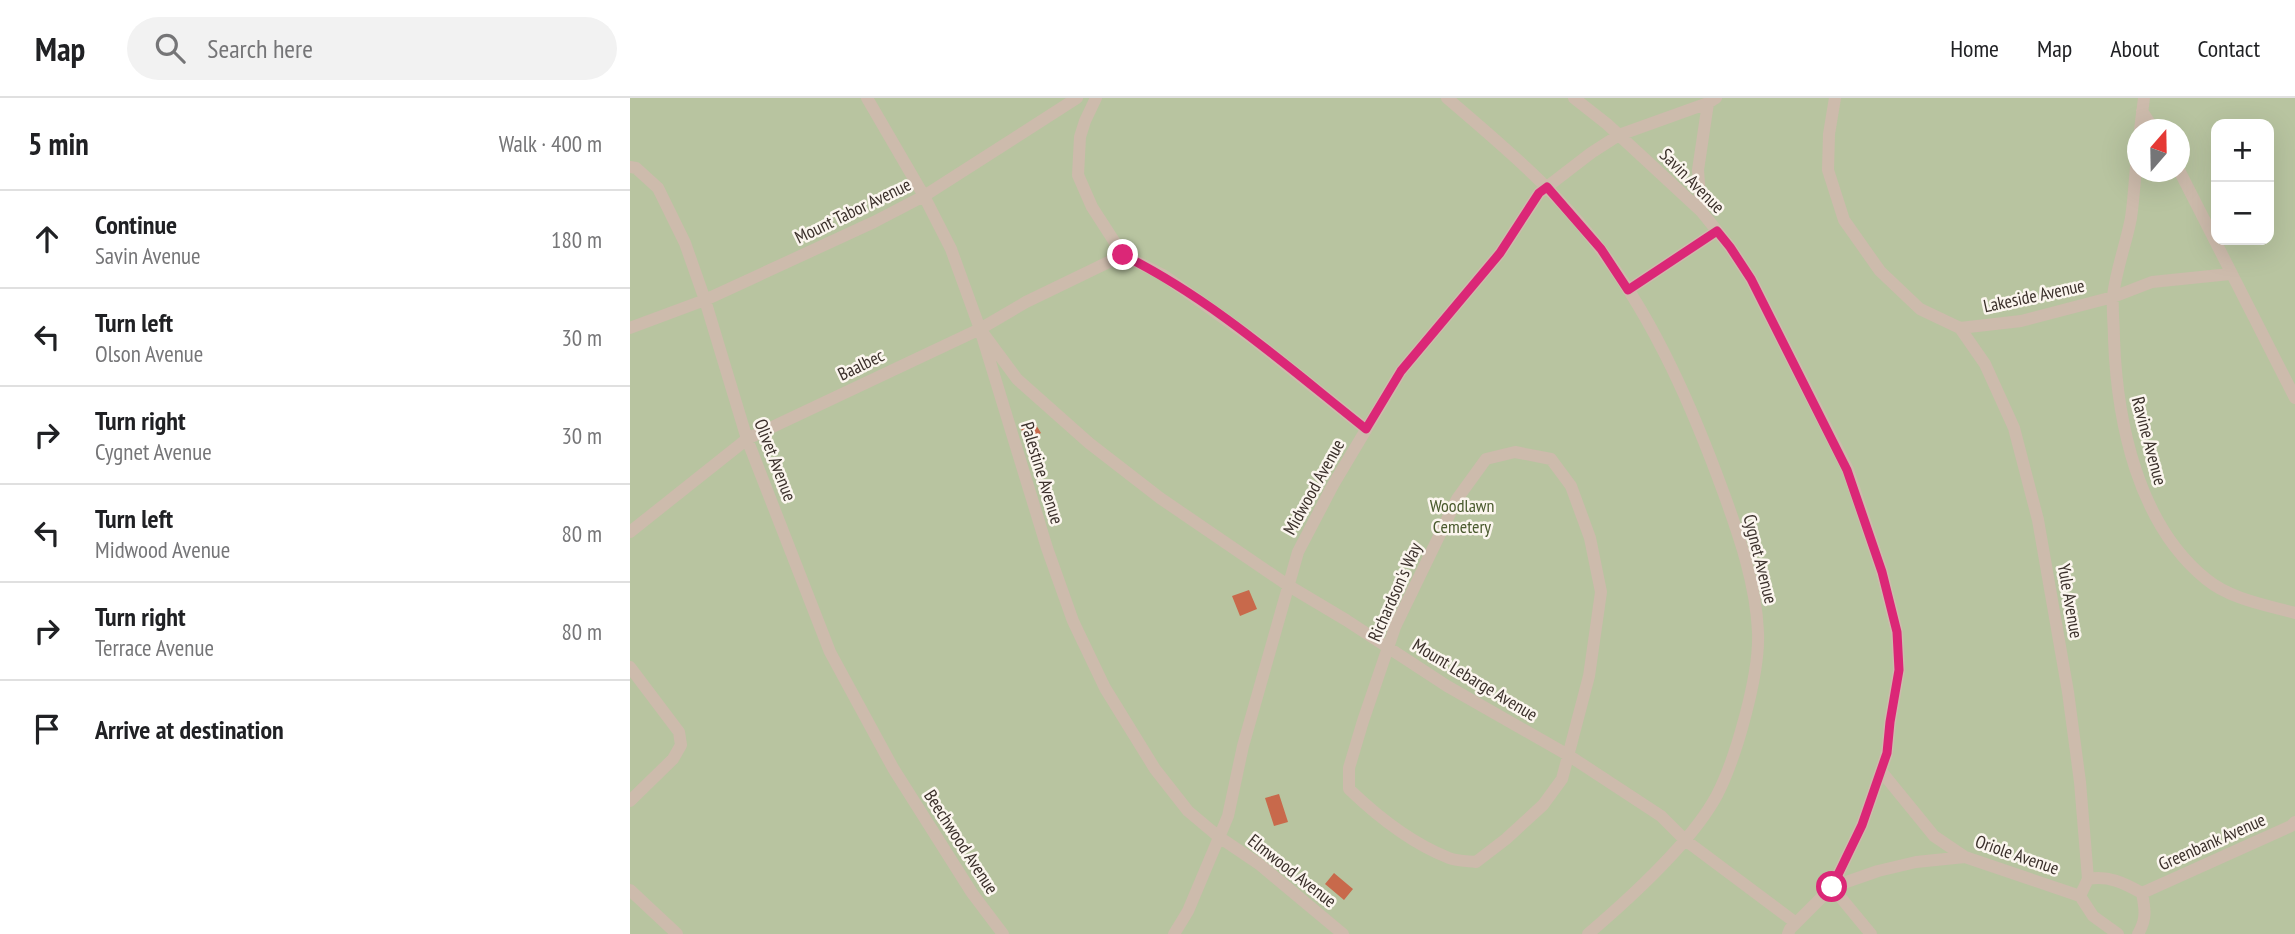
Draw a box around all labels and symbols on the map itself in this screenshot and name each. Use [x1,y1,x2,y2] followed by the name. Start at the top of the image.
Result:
[2127,119,2190,182] north arrow
[1655,143,1730,218] street label: Savin Avenue
[791,173,915,249] street label: Mount Tabor Avenue
[1107,239,1138,270] route end
[1981,274,2087,317] street label: Lakeside Avenue
[834,343,888,386] street label: Baalbec
[2127,394,2172,488] street label: Ravine Avenue
[749,415,802,504] street label: Olivet Avenue
[1016,419,1069,527] street label: Palestine Avenue
[1278,435,1349,539] street label: Midwood Avenue
[1430,494,1494,538] park label: Woodlawn Cemetery
[1738,512,1783,606] street label: Cygnet Avenue
[1362,539,1427,645] street label: Richardson's Way
[2053,562,2088,640] street label: Yule Avenue
[1409,633,1542,726] street label: Mount Lebarge Avenue
[919,785,1004,898] street label: Beechwood Avenue
[2155,808,2269,875] street label: Greenbank Avenue
[1243,829,1341,912] street label: Elmwood Avenue
[1972,829,2062,880] street label: Oriole Avenue
[1816,871,1847,902] route start

